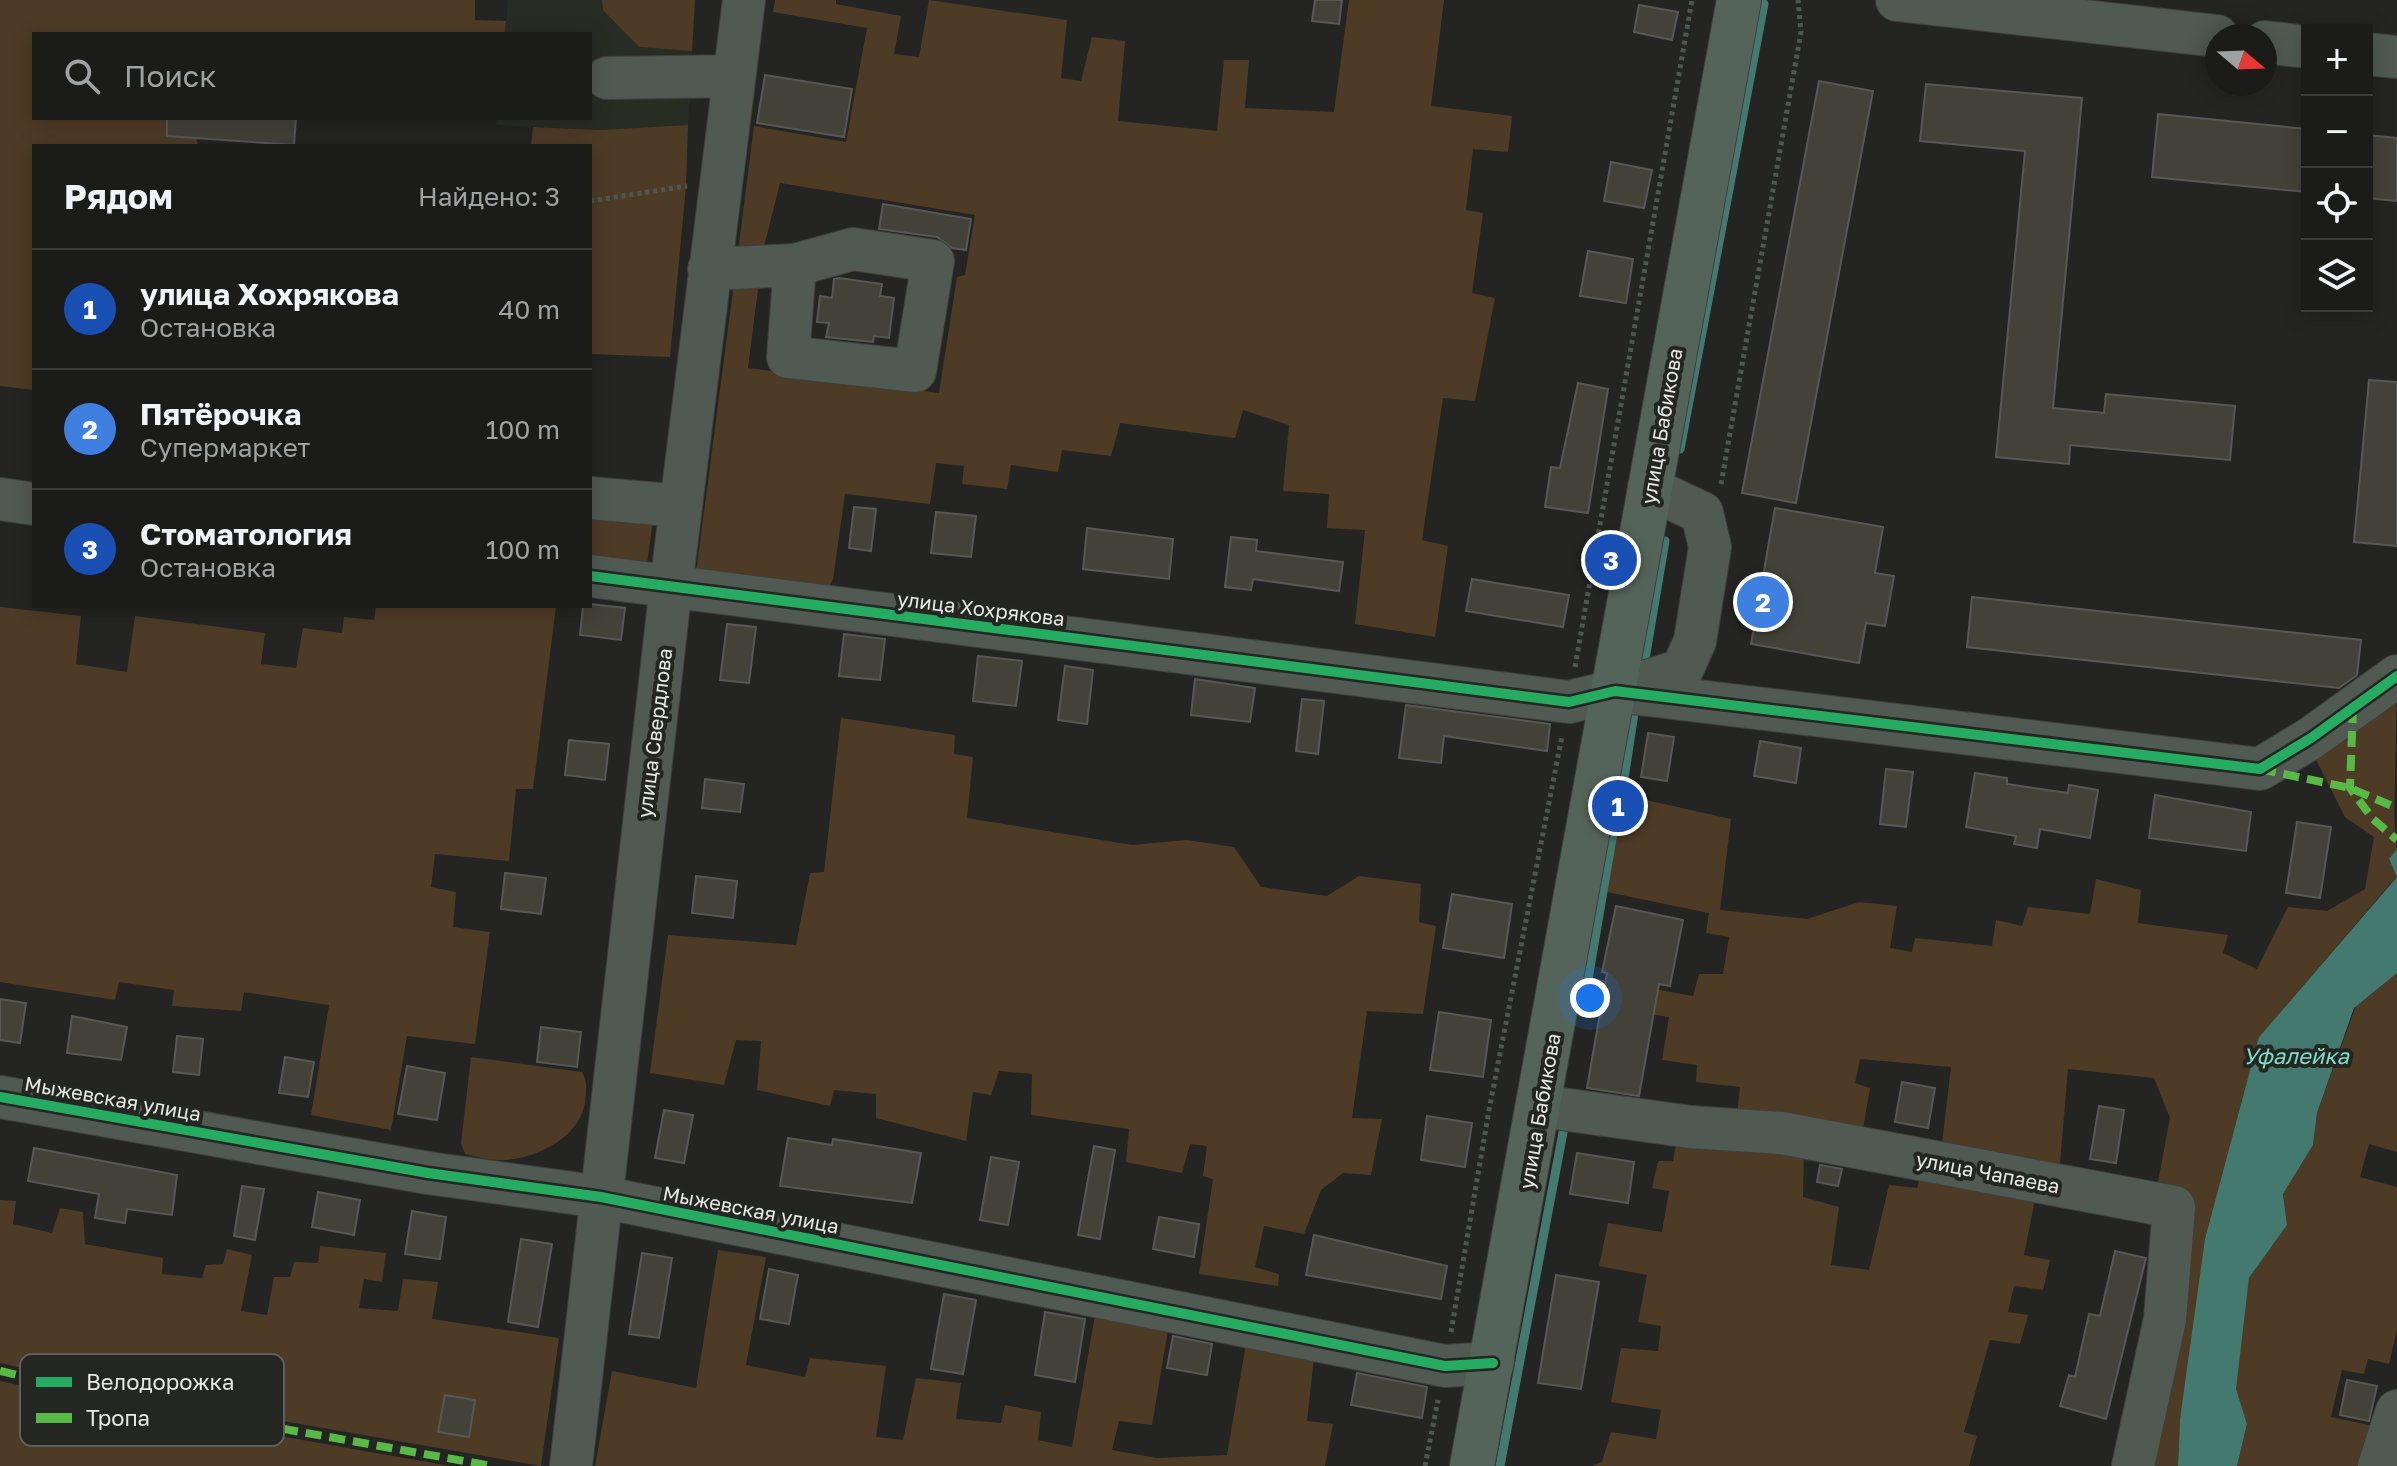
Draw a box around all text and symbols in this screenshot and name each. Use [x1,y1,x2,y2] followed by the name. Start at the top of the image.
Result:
[2205,24,2277,96] north arrow
[2301,24,2373,312] map controls
[2301,24,2373,96] button: +
[32,32,592,120] search box
[60,54,104,98] icon: search
[124,58,216,94] text: Поиск
[2301,96,2373,168] button: −
[2301,168,2373,240] button: locate
[64,176,173,216] text: Рядом
[418,181,560,212] text: Найдено: 3
[2301,240,2373,312] button: layers
[140,276,399,312] text: улица Хохрякова
[83,294,97,325] text: 1
[499,294,560,325] text: 40 m
[140,312,276,343] text: Остановка
[1635,346,1687,506] street label: улица Бабикова
[140,396,301,432] text: Пятёрочка
[82,414,98,445] text: 2
[486,414,560,445] text: 100 m
[140,432,310,463] text: Супермаркет
[140,516,352,552] text: Стоматология
[1585,530,1637,590] pin: 3
[82,534,98,565] text: 3
[486,534,560,565] text: 100 m
[140,552,276,583] text: Остановка
[1737,572,1789,632] pin: 2
[896,586,1066,630] street label: улица Хохрякова
[632,647,676,819] street label: улица Свердлова
[1592,776,1644,836] pin: 1
[1570,978,1610,1018] your location
[1513,1031,1565,1191] street label: улица Бабикова
[2243,1042,2351,1069] water label: Уфалейка
[23,1071,203,1125] street label: Мыжевская улица
[1914,1146,2062,1198] street label: улица Чапаева
[661,1180,841,1238] street label: Мыжевская улица
[20,1354,284,1446] legend
[86,1368,234,1395] text: Велодорожка
[86,1404,150,1431] text: Тропа

